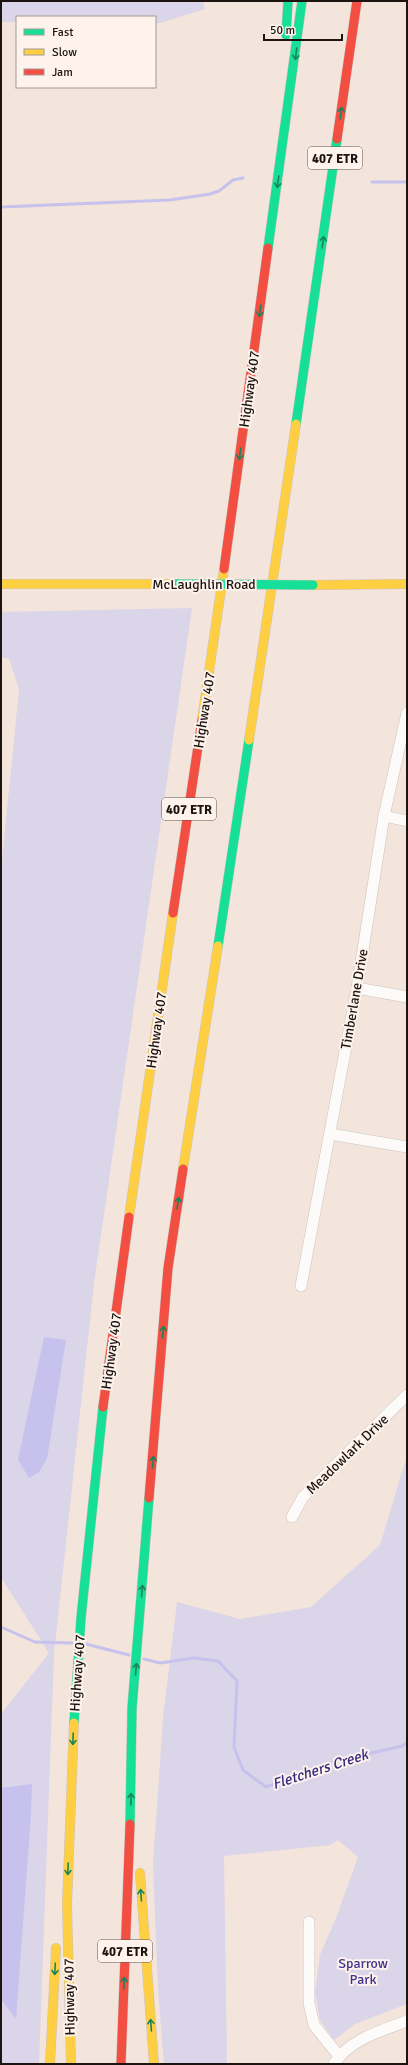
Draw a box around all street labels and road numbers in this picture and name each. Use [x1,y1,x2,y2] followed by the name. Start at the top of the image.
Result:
[308,147,362,169] road number: 407 ETR
[236,350,263,429] street label: Highway 407
[152,576,256,593] street label: McLaughlin Road
[190,671,219,750] street label: Highway 407
[162,798,216,820] road number: 407 ETR
[337,948,372,1051] street label: Timberlane Drive
[143,991,170,1070] street label: Highway 407
[98,1312,125,1391] street label: Highway 407
[303,1411,392,1498] street label: Meadowlark Drive
[66,1634,89,1712] street label: Highway 407
[98,1940,152,1962] road number: 407 ETR
[60,1958,79,2036] street label: Highway 407

